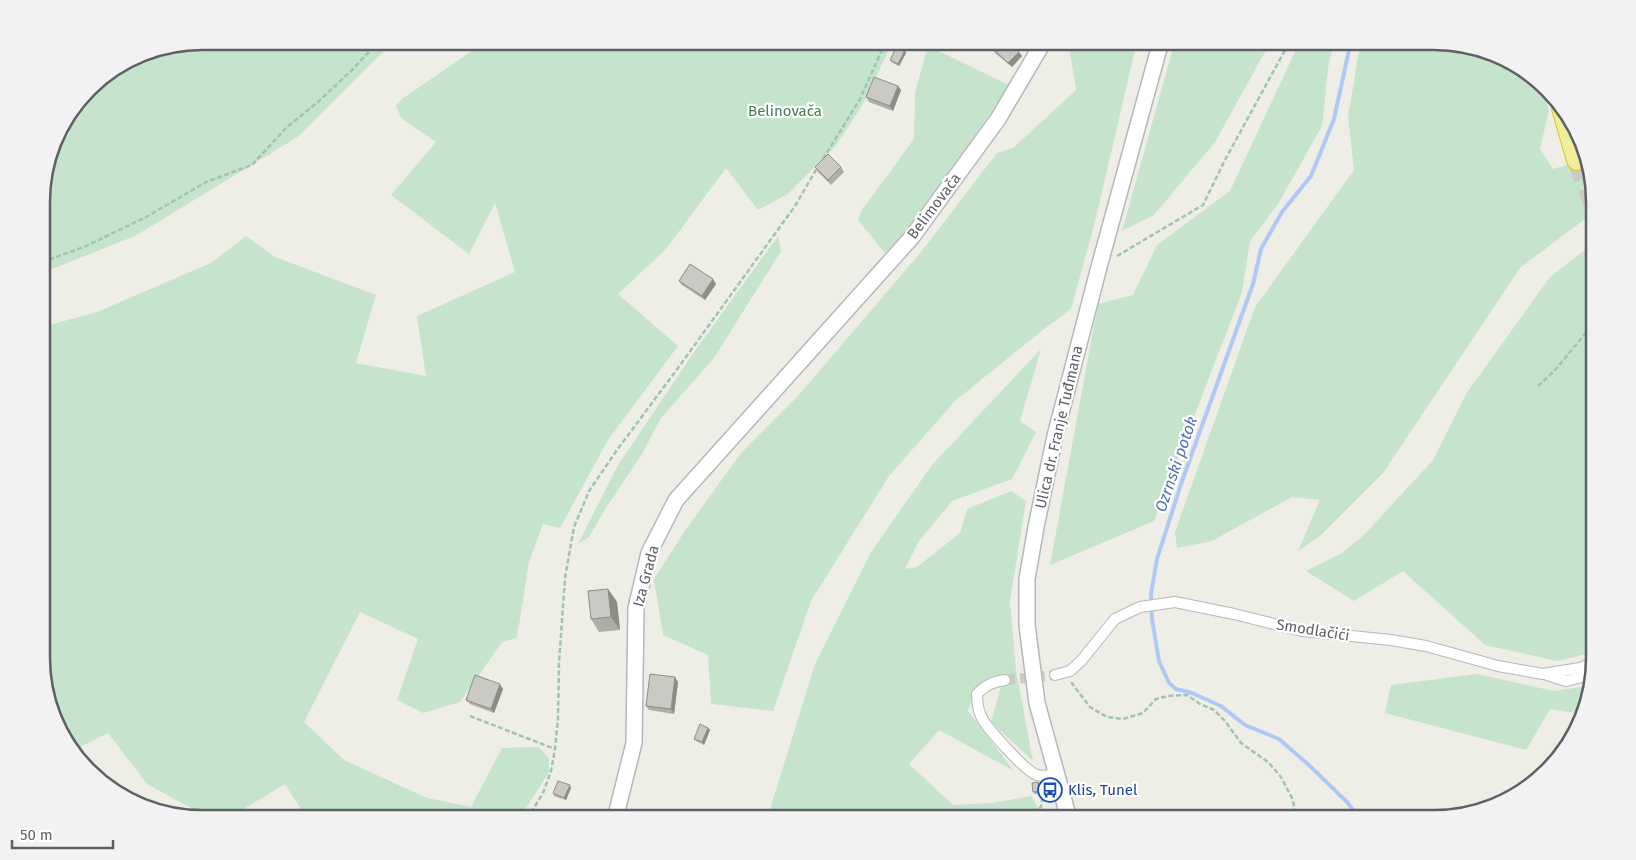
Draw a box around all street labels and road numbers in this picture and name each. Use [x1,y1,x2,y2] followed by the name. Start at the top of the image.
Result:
[903,169,965,243] street label: Belimovača
[1031,344,1087,510] street label: Ulica dr. Franje Tuđmana
[629,543,663,609] street label: Iza Grada
[1275,615,1351,645] street label: Smodlačići

